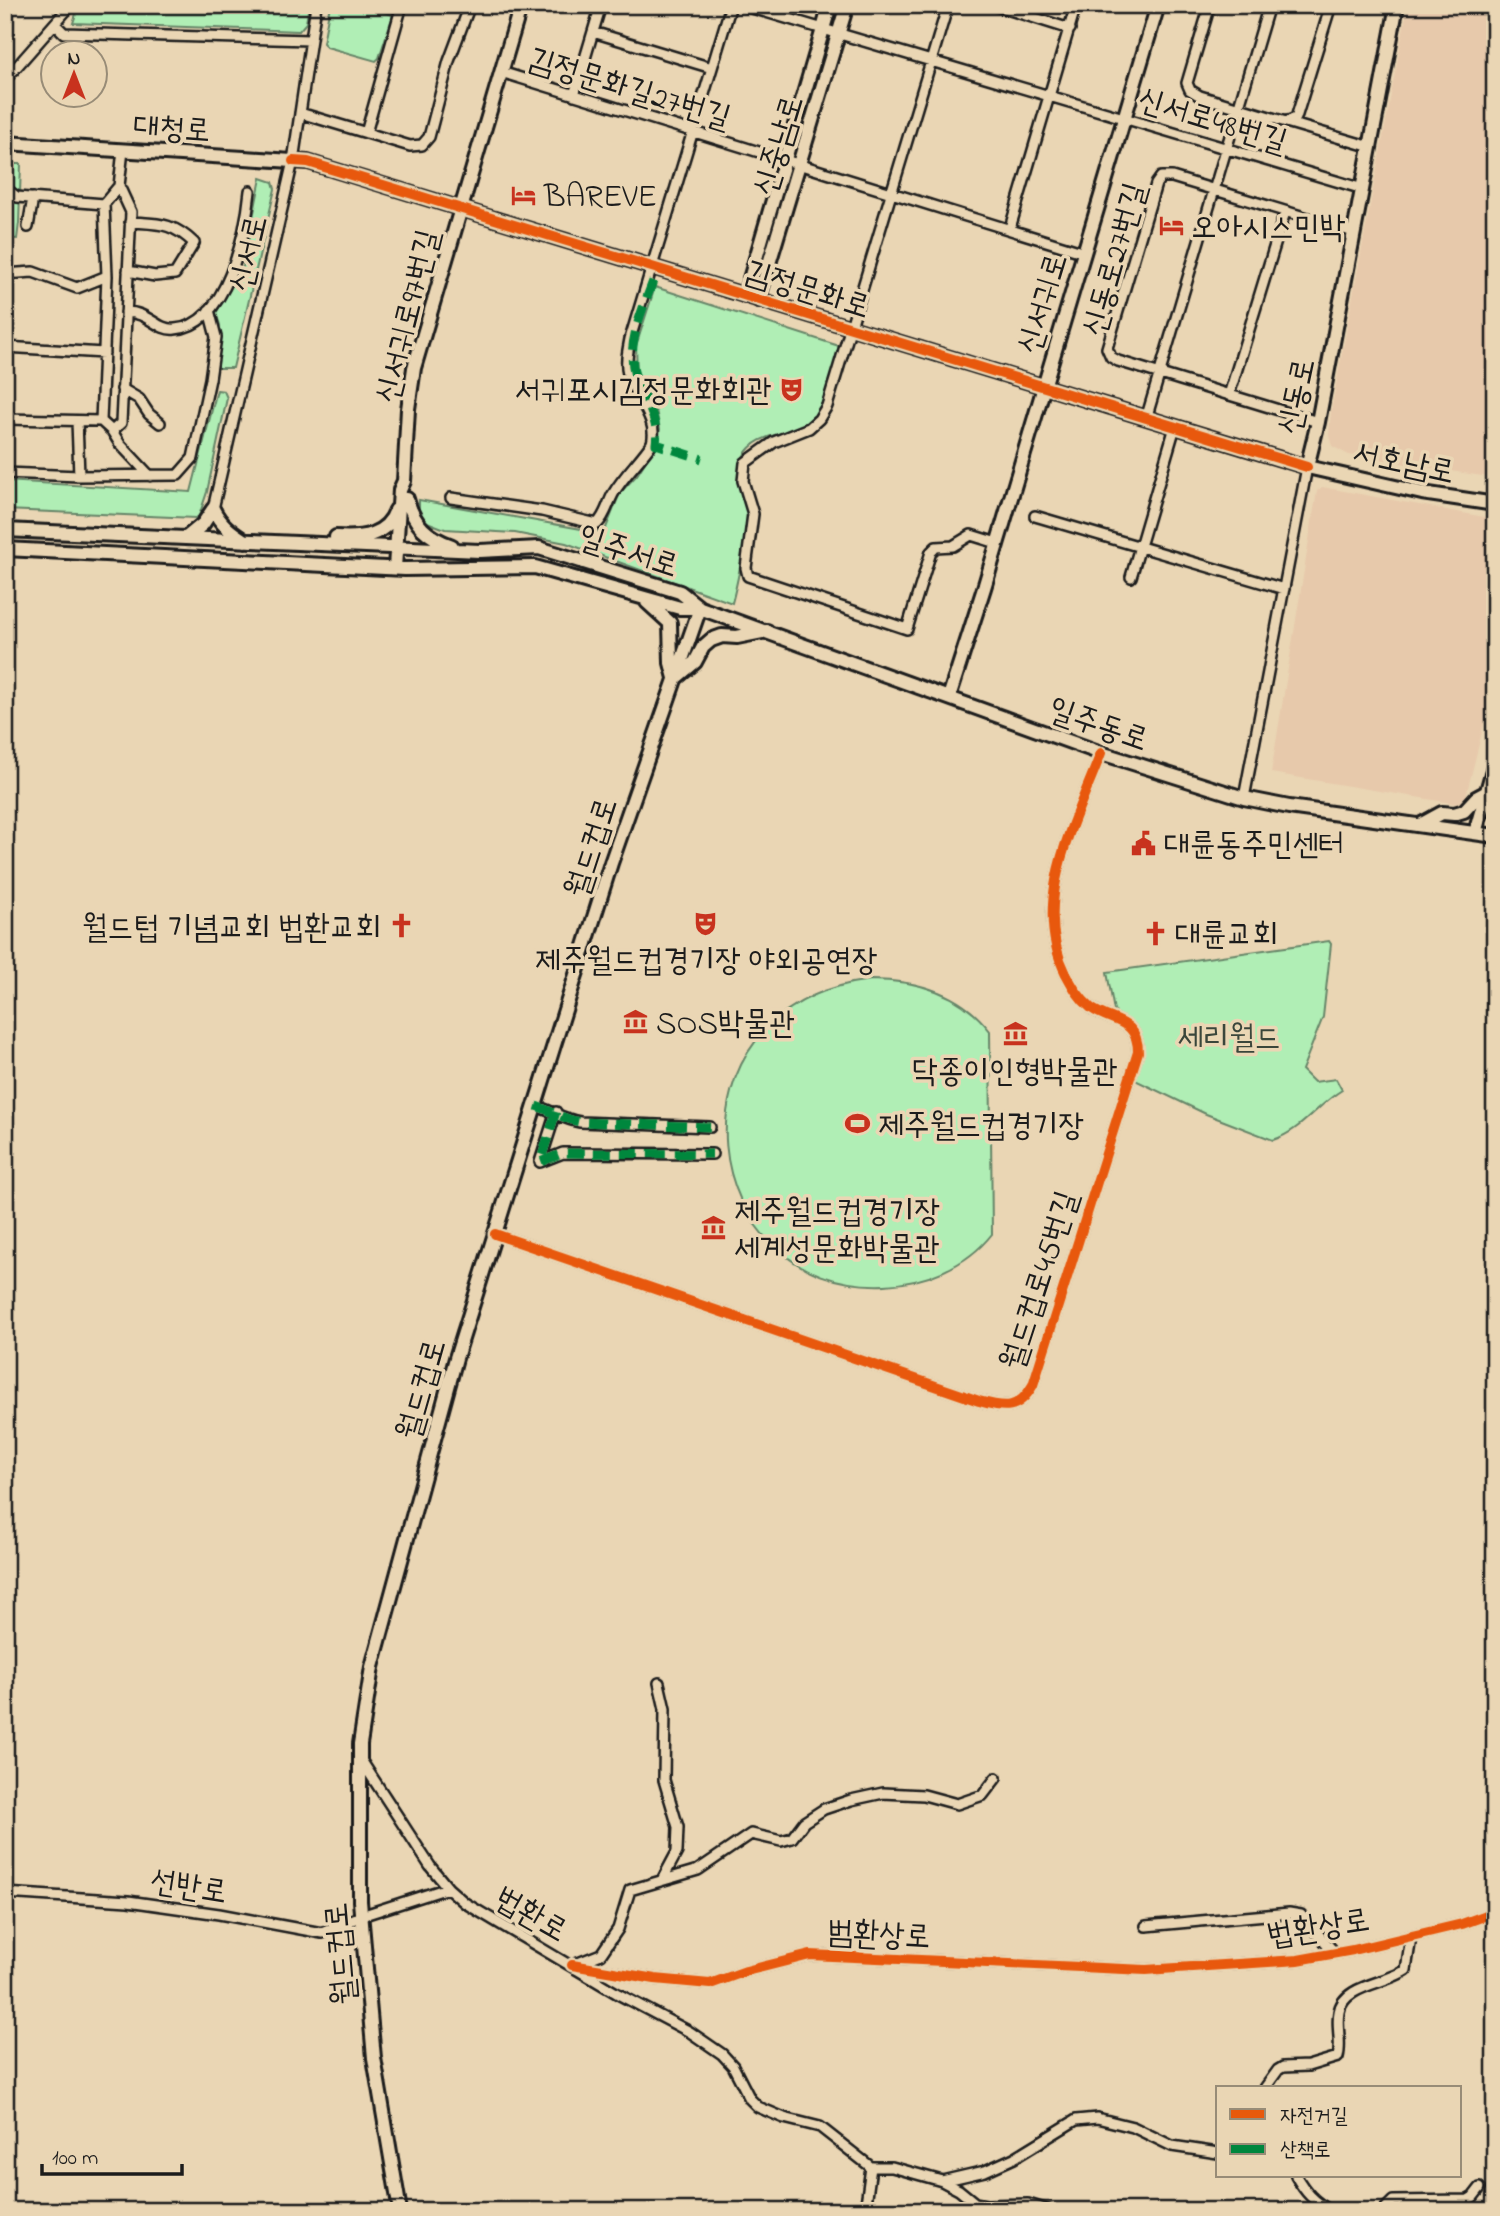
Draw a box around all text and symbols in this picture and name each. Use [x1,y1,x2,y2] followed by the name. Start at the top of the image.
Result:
[522,37,736,143] street label: 김정문화길27번길
[38,38,108,108] north arrow
[68,46,81,73] text: N
[1132,77,1292,167] street label: 신서로48번길
[743,90,818,202] street label: 신중남로
[132,104,212,157] street label: 대청로
[543,175,657,222] place label: BAREVE
[1072,178,1161,342] street label: 신동로27번길
[510,181,538,209] hotel icon: BAREVE
[1191,206,1346,253] place label: 오아시스민박
[219,211,282,297] street label: 신서로
[1157,212,1185,240] hotel icon: 오아시스민박
[365,225,454,409] street label: 신서귀로97번길
[1007,248,1082,360] street label: 신서귀로
[739,250,875,333] street label: 김정문화로
[1267,354,1329,439] street label: 신동로
[515,369,772,416] place label: 서귀포시김정문화회관
[778,375,806,403] theatre icon: 서귀포시김정문화회관
[1348,431,1459,498] street label: 서호남로
[572,515,684,592] street label: 일주서로
[1042,687,1154,765] street label: 일주동로
[555,792,632,904] street label: 월드컵로
[1164,823,1344,870] place label: 대륜동주민센터
[1130,829,1158,857] public building icon: 대륜동주민센터
[82,906,381,953] place label: 월드텁 기념교회 법환교회
[692,909,720,937] theatre icon: 제주월드컵경기장 야외공연장
[387,912,415,940] church icon: 월드텁 기념교회 법환교회
[1175,913,1278,960] place label: 대륜교회
[1141,919,1169,947] church icon: 대륜교회
[535,939,877,986] place label: 제주월드컵경기장 야외공연장
[656,1002,795,1049] place label: SOS박물관
[622,1008,650,1036] museum icon: SOS박물관
[1178,1016,1281,1063] park label: 세리월드
[1001,1020,1029,1048] museum icon: 닥종이인형박물관
[912,1050,1118,1097] place label: 닥종이인형박물관
[878,1104,1084,1151] place label: 제주월드컵경기장
[844,1110,872,1138] sports icon: 제주월드컵경기장
[990,1185,1092,1377] street label: 월드컵로45번길
[734,1190,940,1274] place label: 제주월드컵경기장 세계성문화박물관
[700,1214,728,1242] museum icon: 제주월드컵경기장 세계성문화박물관
[387,1334,460,1446] street label: 월드컵로
[147,1859,230,1918] street label: 선반로
[485,1876,575,1956] street label: 법환로
[1264,1898,1373,1961] street label: 법환상로
[315,1900,370,2007] street label: 월드컵로
[826,1910,931,1963] street label: 범환상로
[1216,2086,1462,2178] legend
[1280,2102,1348,2132] text: 자전거길
[42,2132,182,2176] scale bar
[1280,2136,1331,2166] text: 산책로
[52,2144,98,2174] text: 100 m

